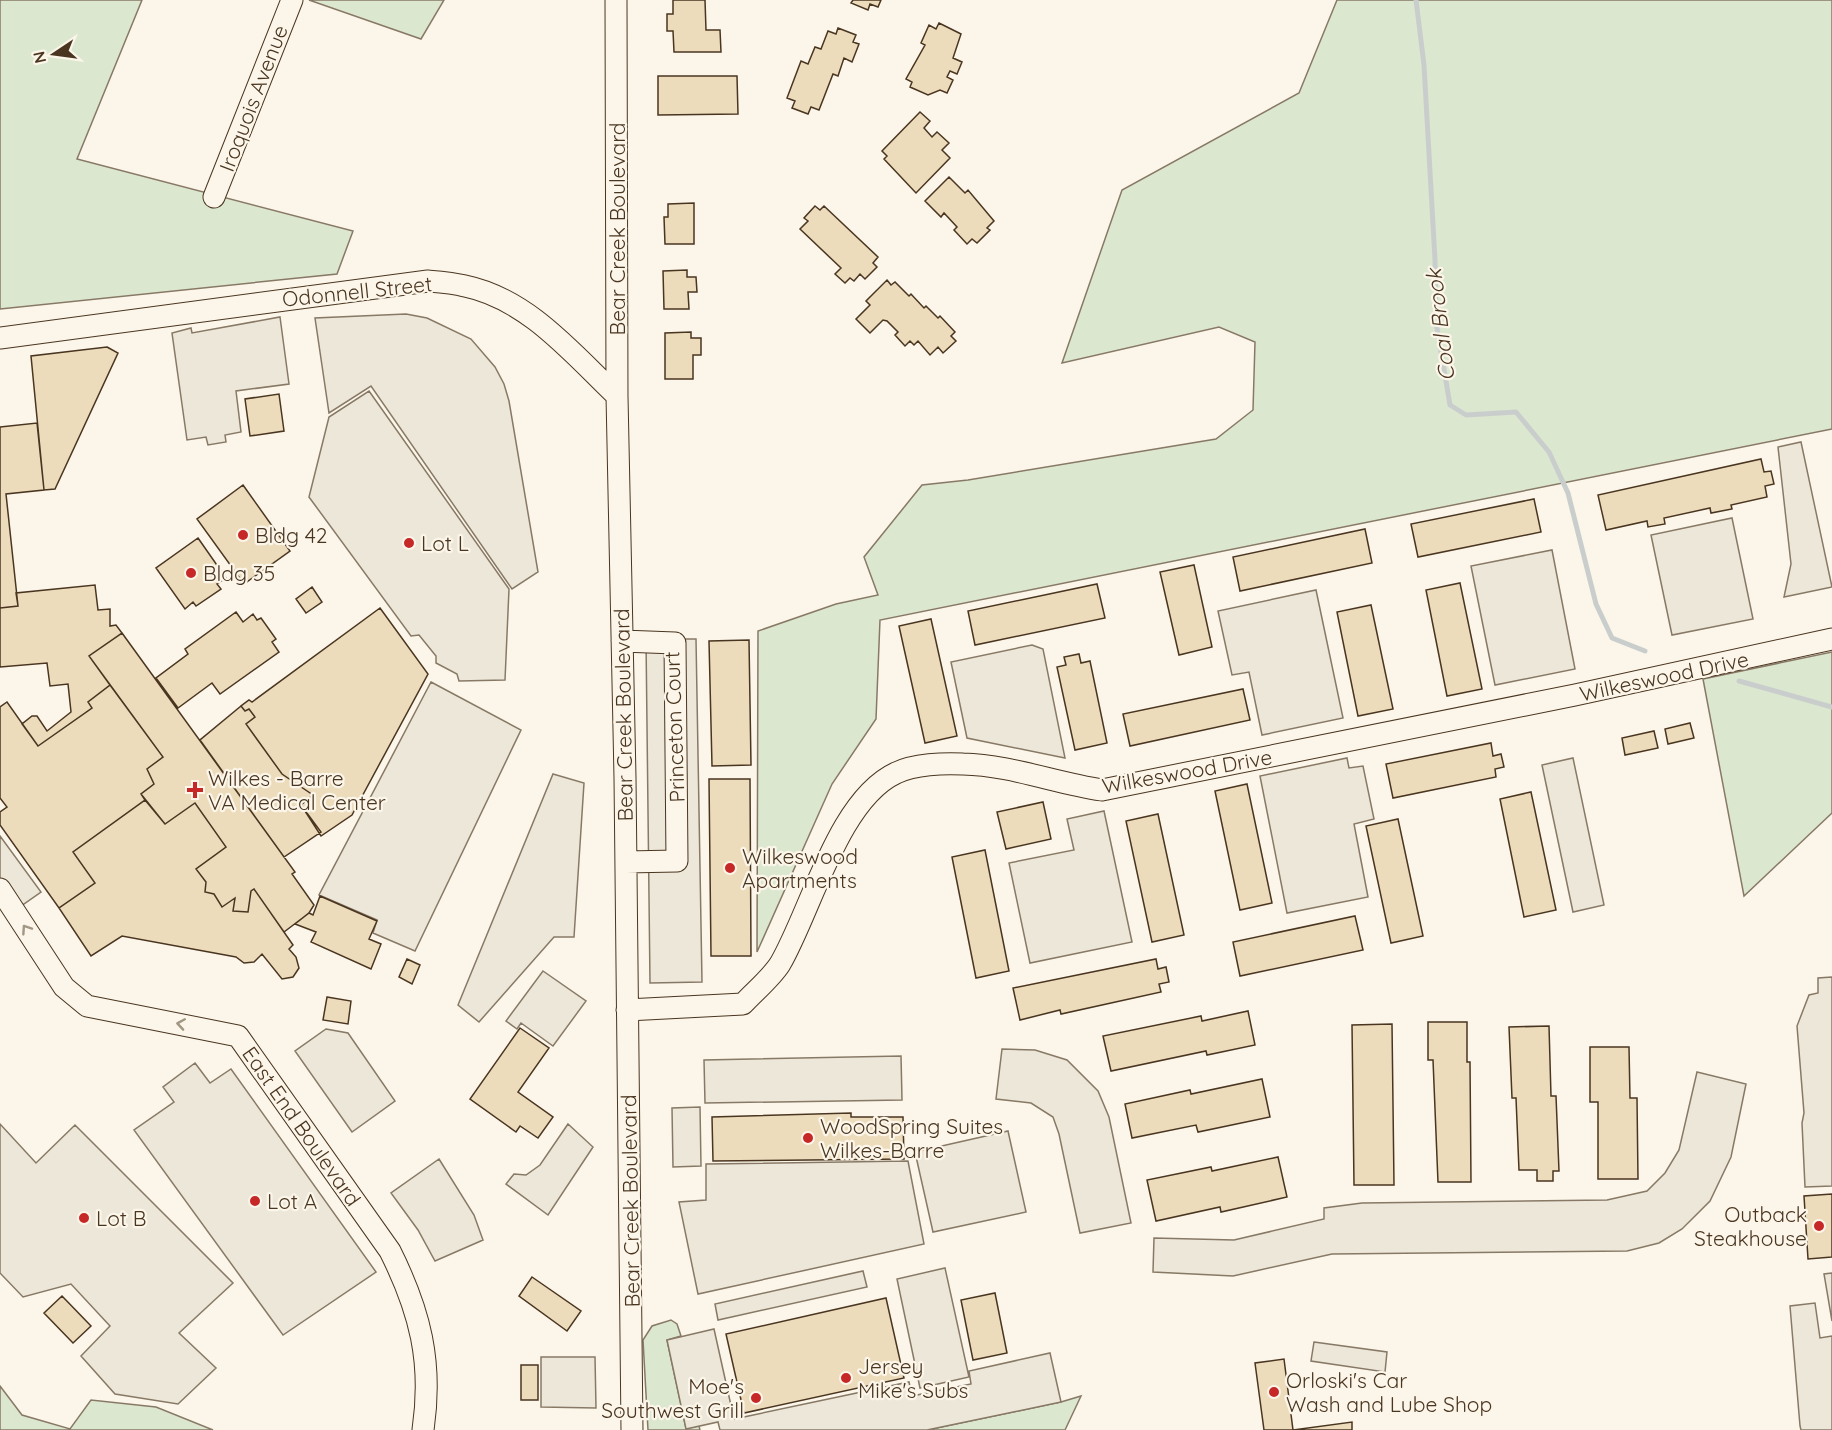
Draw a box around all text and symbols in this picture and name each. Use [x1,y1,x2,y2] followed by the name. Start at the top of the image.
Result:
[213,21,293,175] street label: Iroquois Avenue
[24,24,84,84] north arrow
[28,49,50,65] text: N
[604,123,630,335] street label: Bear Creek Boulevard
[1419,265,1461,383] water label: Coal Brook
[281,270,433,312] street label: Odonnell Street
[255,522,328,548] place label: Bldg 42
[236,528,250,542] marker: Bldg 42
[421,530,469,556] place label: Lot L
[402,536,416,550] marker: Lot L
[203,560,275,586] place label: Bldg 35
[184,566,198,580] marker: Bldg 35
[608,608,638,822] street label: Bear Creek Boulevard
[1577,645,1751,707] street label: Wilkeswood Drive
[658,651,690,803] street label: Princeton Court
[1100,743,1274,799] street label: Wilkeswood Drive
[208,765,386,815] place label: Wilkes - Barre VA Medical Center
[186,781,204,799] marker: Wilkes - Barre VA Medical Center
[742,843,858,893] place label: Wilkeswood Apartments
[723,861,737,875] marker: Wilkeswood Apartments
[23,924,34,935] one-way arrow
[176,1018,186,1031] one-way arrow
[237,1041,367,1211] street label: East End Boulevard
[615,1094,645,1308] street label: Bear Creek Boulevard
[820,1113,1003,1163] place label: WoodSpring Suites Wilkes-Barre
[801,1131,815,1145] marker: WoodSpring Suites Wilkes-Barre
[267,1188,317,1214] place label: Lot A
[248,1194,262,1208] marker: Lot A
[1694,1201,1807,1251] place label: Outback Steakhouse
[96,1205,146,1231] place label: Lot B
[77,1211,91,1225] marker: Lot B
[1812,1219,1826,1233] marker: Outback Steakhouse
[858,1353,968,1403] place label: Jersey Mike's Subs
[1286,1367,1492,1417] place label: Orloski's Car Wash and Lube Shop
[839,1371,853,1385] marker: Jersey Mike's Subs
[601,1373,744,1423] place label: Moe's Southwest Grill
[1267,1385,1281,1399] marker: Orloski's Car Wash and Lube Shop
[749,1391,763,1405] marker: Moe's Southwest Grill

